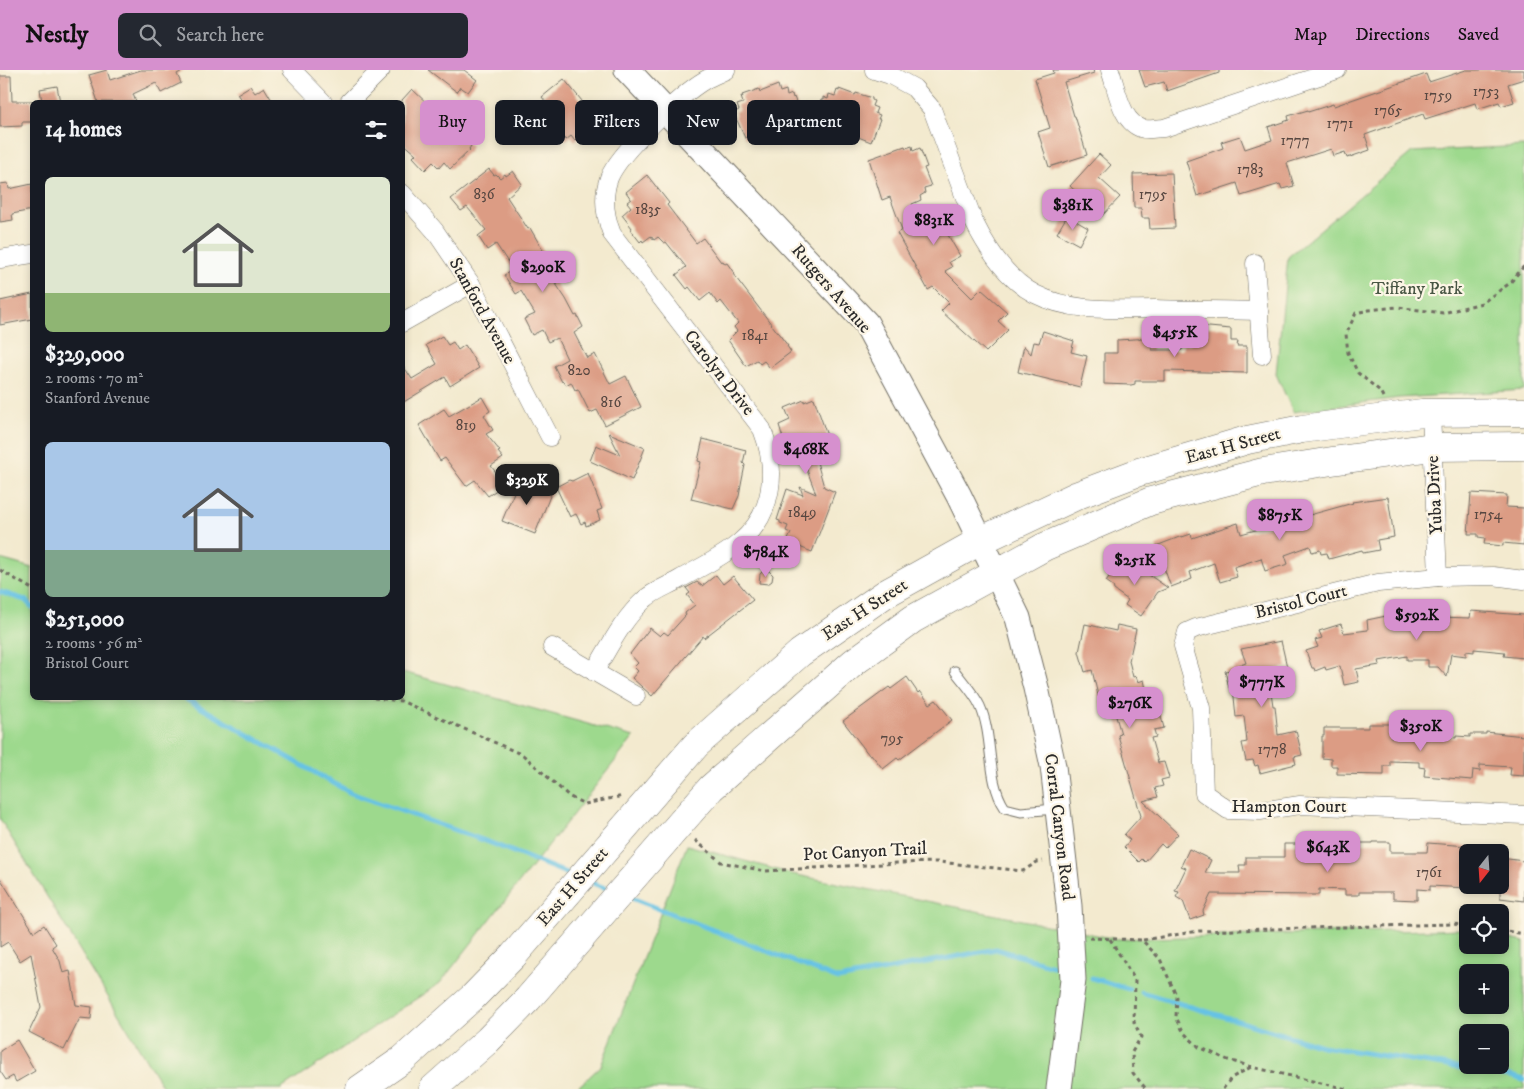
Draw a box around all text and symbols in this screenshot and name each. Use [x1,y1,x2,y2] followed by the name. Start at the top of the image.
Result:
[118,13,468,58] search box
[25,20,88,50] text: Nestly
[136,21,164,49] icon: search
[176,24,264,47] text: Search here
[1294,24,1327,46] text: Map
[1355,24,1430,46] text: Directions
[1458,24,1499,46] text: Saved
[1473,82,1499,101] house number: 1753
[1424,86,1452,105] house number: 1759
[420,100,485,145] chip: Buy
[495,100,565,145] chip: Rent
[575,100,658,145] chip: Filters
[668,100,737,145] chip: New
[747,100,860,145] chip: Apartment
[1374,101,1403,120] house number: 1765
[1327,114,1353,133] house number: 1771
[362,116,390,144] icon: filters
[45,117,122,143] text: 14 homes
[1280,131,1310,150] house number: 1777
[1237,160,1263,179] house number: 1783
[474,185,496,204] house number: 836
[1139,185,1168,204] house number: 1795
[1038,189,1108,231] pin: $381K
[1053,195,1093,215] text: $381K
[635,200,662,219] house number: 1835
[899,204,969,246] pin: $831K
[173,210,263,300] icon: home
[914,210,954,230] text: $831K
[786,240,876,338] street label: Rutgers Avenue
[508,250,578,293] pin: $290K
[444,254,520,368] street label: Stanford Avenue
[521,257,565,277] text: $290K
[1371,278,1463,300] park label: Tiffany Park
[1140,316,1210,358] pin: $455K
[1153,322,1197,342] text: $455K
[679,326,759,420] street label: Carolyn Drive
[741,326,769,345] house number: 1841
[45,342,125,368] text: $329,000
[568,361,590,380] house number: 820
[45,368,143,388] text: 2 rooms · 70 m²
[45,388,150,408] text: Stanford Avenue
[601,393,623,412] house number: 816
[456,416,476,435] house number: 819
[1183,423,1283,469] street label: East H Street
[771,432,841,475] pin: $468K
[783,439,829,459] text: $468K
[1422,455,1448,535] street label: Yuba Drive
[492,464,562,506] pin: $329K
[506,470,548,490] text: $329K
[173,475,263,565] icon: home
[1245,498,1315,541] pin: $875K
[787,503,817,522] house number: 1849
[1258,505,1302,525] text: $875K
[1474,505,1503,524] house number: 1754
[731,536,801,578] pin: $784K
[743,542,789,562] text: $784K
[1100,544,1170,586] pin: $251K
[1114,550,1156,570] text: $251K
[818,574,912,646] street label: East H Street
[1253,580,1350,624] street label: Bristol Court
[1382,598,1452,641] pin: $592K
[1395,605,1439,625] text: $592K
[45,607,124,633] text: $251,000
[45,633,142,653] text: 2 rooms · 56 m²
[45,653,129,673] text: Bristol Court
[1227,666,1297,708] pin: $777K
[1239,672,1285,692] text: $777K
[1095,686,1165,729] pin: $276K
[1108,693,1152,713] text: $276K
[1386,710,1456,752] pin: $350K
[1400,716,1442,736] text: $350K
[881,729,904,748] house number: 795
[1258,740,1286,759] house number: 1778
[1039,752,1079,902] street label: Corral Canyon Road
[1232,796,1347,818] street label: Hampton Court
[1293,830,1363,873] pin: $643K
[1306,837,1350,857] text: $643K
[802,838,928,866] street label: Pot Canyon Trail
[533,843,613,931] street label: East H Street
[1459,844,1509,894] north arrow
[1459,844,1509,1074] map controls
[1416,863,1442,882] house number: 1761
[1459,904,1509,954] button: locate
[1459,964,1509,1014] button: +
[1459,1024,1509,1074] button: −

